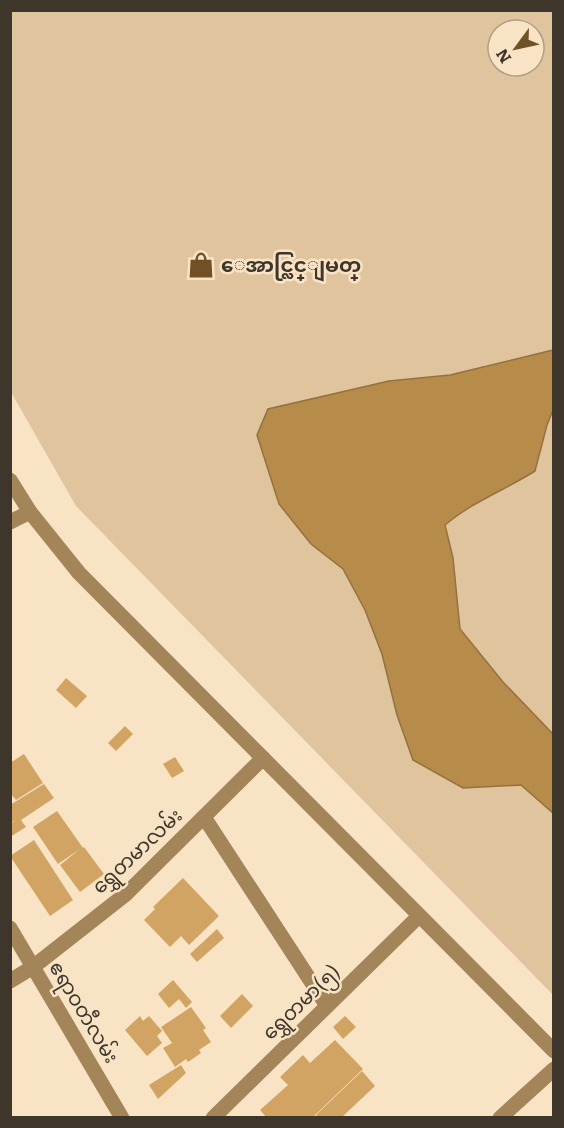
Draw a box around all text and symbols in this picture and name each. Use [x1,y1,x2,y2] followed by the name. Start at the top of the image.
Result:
[486,18,546,78] north arrow
[489,45,516,69] text: N
[221,248,361,282] place label: ေအာင္လြင္ျမတ္
[186,250,216,280] shop icon: ေအာင္လြင္ျမတ္
[84,800,190,902] street label: ရွှေတမာလမ်း
[41,954,128,1069] street label: ဧရာဝတီလမ်း
[254,956,347,1048] street label: ရွှေတမာ(၅)

